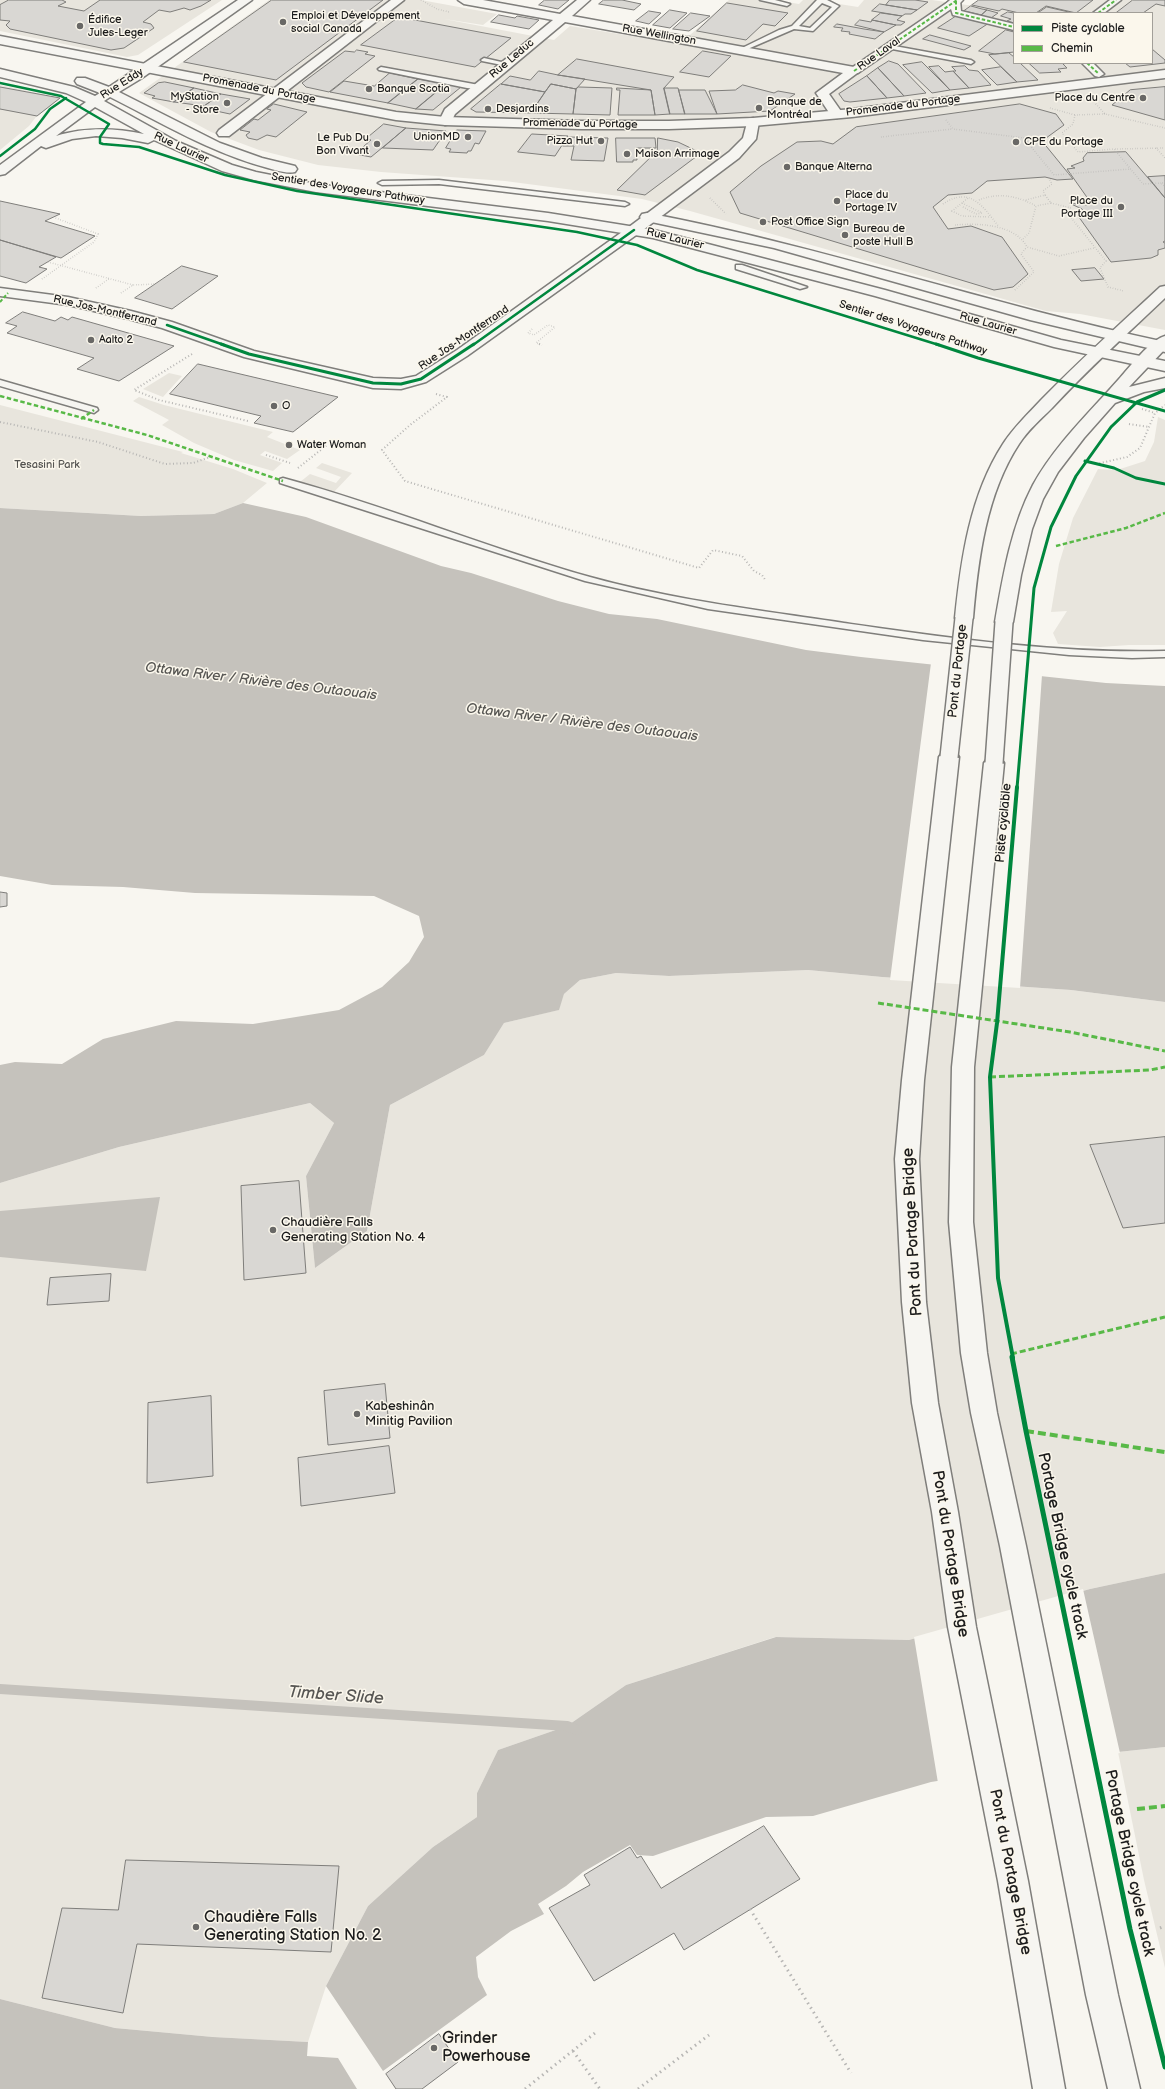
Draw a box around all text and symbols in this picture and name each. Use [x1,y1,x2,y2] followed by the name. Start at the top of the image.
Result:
[291,9,420,35] place label: Emploi et Développement social Canada
[1013,12,1153,64] legend
[88,13,148,39] place label: Édifice Jules-Leger
[278,17,288,27] marker: Emploi et Développement social Canada
[75,21,85,31] marker: Édifice Jules-Leger
[1051,21,1125,36] text: Piste cyclable
[621,22,697,48] street label: Rue Wellington
[855,34,903,74] street label: Rue Laval
[487,37,537,81] street label: Rue Leduc
[1051,41,1093,56] text: Chemin
[98,66,146,102] street label: Rue Eddy
[201,72,317,106] street label: Promenade du Portage
[377,82,450,96] place label: Banque Scotia
[364,84,374,94] marker: Banque Scotia
[170,90,219,116] place label: MyStation - Store
[1055,91,1135,105] place label: Place du Centre
[845,92,961,120] street label: Promenade du Portage
[1138,93,1148,103] marker: Place du Centre
[767,95,822,121] place label: Banque de Montréal
[222,98,232,108] marker: MyStation - Store
[496,102,549,116] place label: Desjardins
[754,103,764,113] marker: Banque de Montréal
[483,104,493,114] marker: Desjardins
[522,116,638,132] street label: Promenade du Portage
[152,130,210,166] street label: Rue Laurier
[413,130,460,144] place label: UnionMD
[316,131,369,157] place label: Le Pub Du Bon Vivant
[463,132,473,142] marker: UnionMD
[546,134,593,148] place label: Pizza Hut
[1024,135,1103,149] place label: CPE du Portage
[596,136,606,146] marker: Pizza Hut
[1011,137,1021,147] marker: CPE du Portage
[372,139,382,149] marker: Le Pub Du Bon Vivant
[635,147,720,161] place label: Maison Arrimage
[622,149,632,159] marker: Maison Arrimage
[795,160,872,174] place label: Banque Alterna
[782,162,792,172] marker: Banque Alterna
[270,170,426,208] street label: Sentier des Voyageurs Pathway
[845,188,897,214] place label: Place du Portage IV
[1061,194,1113,220] place label: Place du Portage III
[832,196,842,206] marker: Place du Portage IV
[1116,202,1126,212] marker: Place du Portage III
[771,215,849,229] place label: Post Office Sign
[758,217,768,227] marker: Post Office Sign
[853,222,913,248] place label: Bureau de poste Hull B
[645,225,705,253] street label: Rue Laurier
[840,230,850,240] marker: Bureau de poste Hull B
[52,293,158,329] street label: Rue Jos-Montferrand
[837,298,989,358] street label: Sentier des Voyageurs Pathway
[416,303,512,373] street label: Rue Jos-Montferrand
[958,310,1018,338] street label: Rue Laurier
[99,333,133,347] place label: Aalto 2
[86,335,96,345] marker: Aalto 2
[282,399,290,413] place label: O
[269,401,279,411] marker: O
[297,438,366,452] place label: Water Woman
[284,440,294,450] marker: Water Woman
[14,458,80,472] park label: Tesasini Park
[945,623,971,719] street label: Pont du Portage
[144,659,378,705] water label: Ottawa River / Rivière des Outaouais
[465,700,699,746] water label: Ottawa River / Rivière des Outaouais
[993,783,1015,863] street label: Piste cyclable
[899,1147,927,1317] street label: Pont du Portage Bridge
[281,1215,425,1246] place label: Chaudière Falls Generating Station No. 4
[268,1225,278,1235] marker: Chaudière Falls Generating Station No. 4
[365,1399,453,1430] place label: Kabeshinân Minitig Pavilion
[352,1409,362,1419] marker: Kabeshinân Minitig Pavilion
[1033,1451,1091,1641] street label: Portage Bridge cycle track
[927,1469,973,1639] street label: Pont du Portage Bridge
[288,1682,384,1710] water label: Timber Slide
[1100,1768,1158,1958] street label: Portage Bridge cycle track
[984,1787,1036,1957] street label: Pont du Portage Bridge
[204,1908,381,1946] place label: Chaudière Falls Generating Station No. 2
[191,1922,201,1932] marker: Chaudière Falls Generating Station No. 2
[442,2029,530,2067] place label: Grinder Powerhouse
[429,2043,439,2053] marker: Grinder Powerhouse

